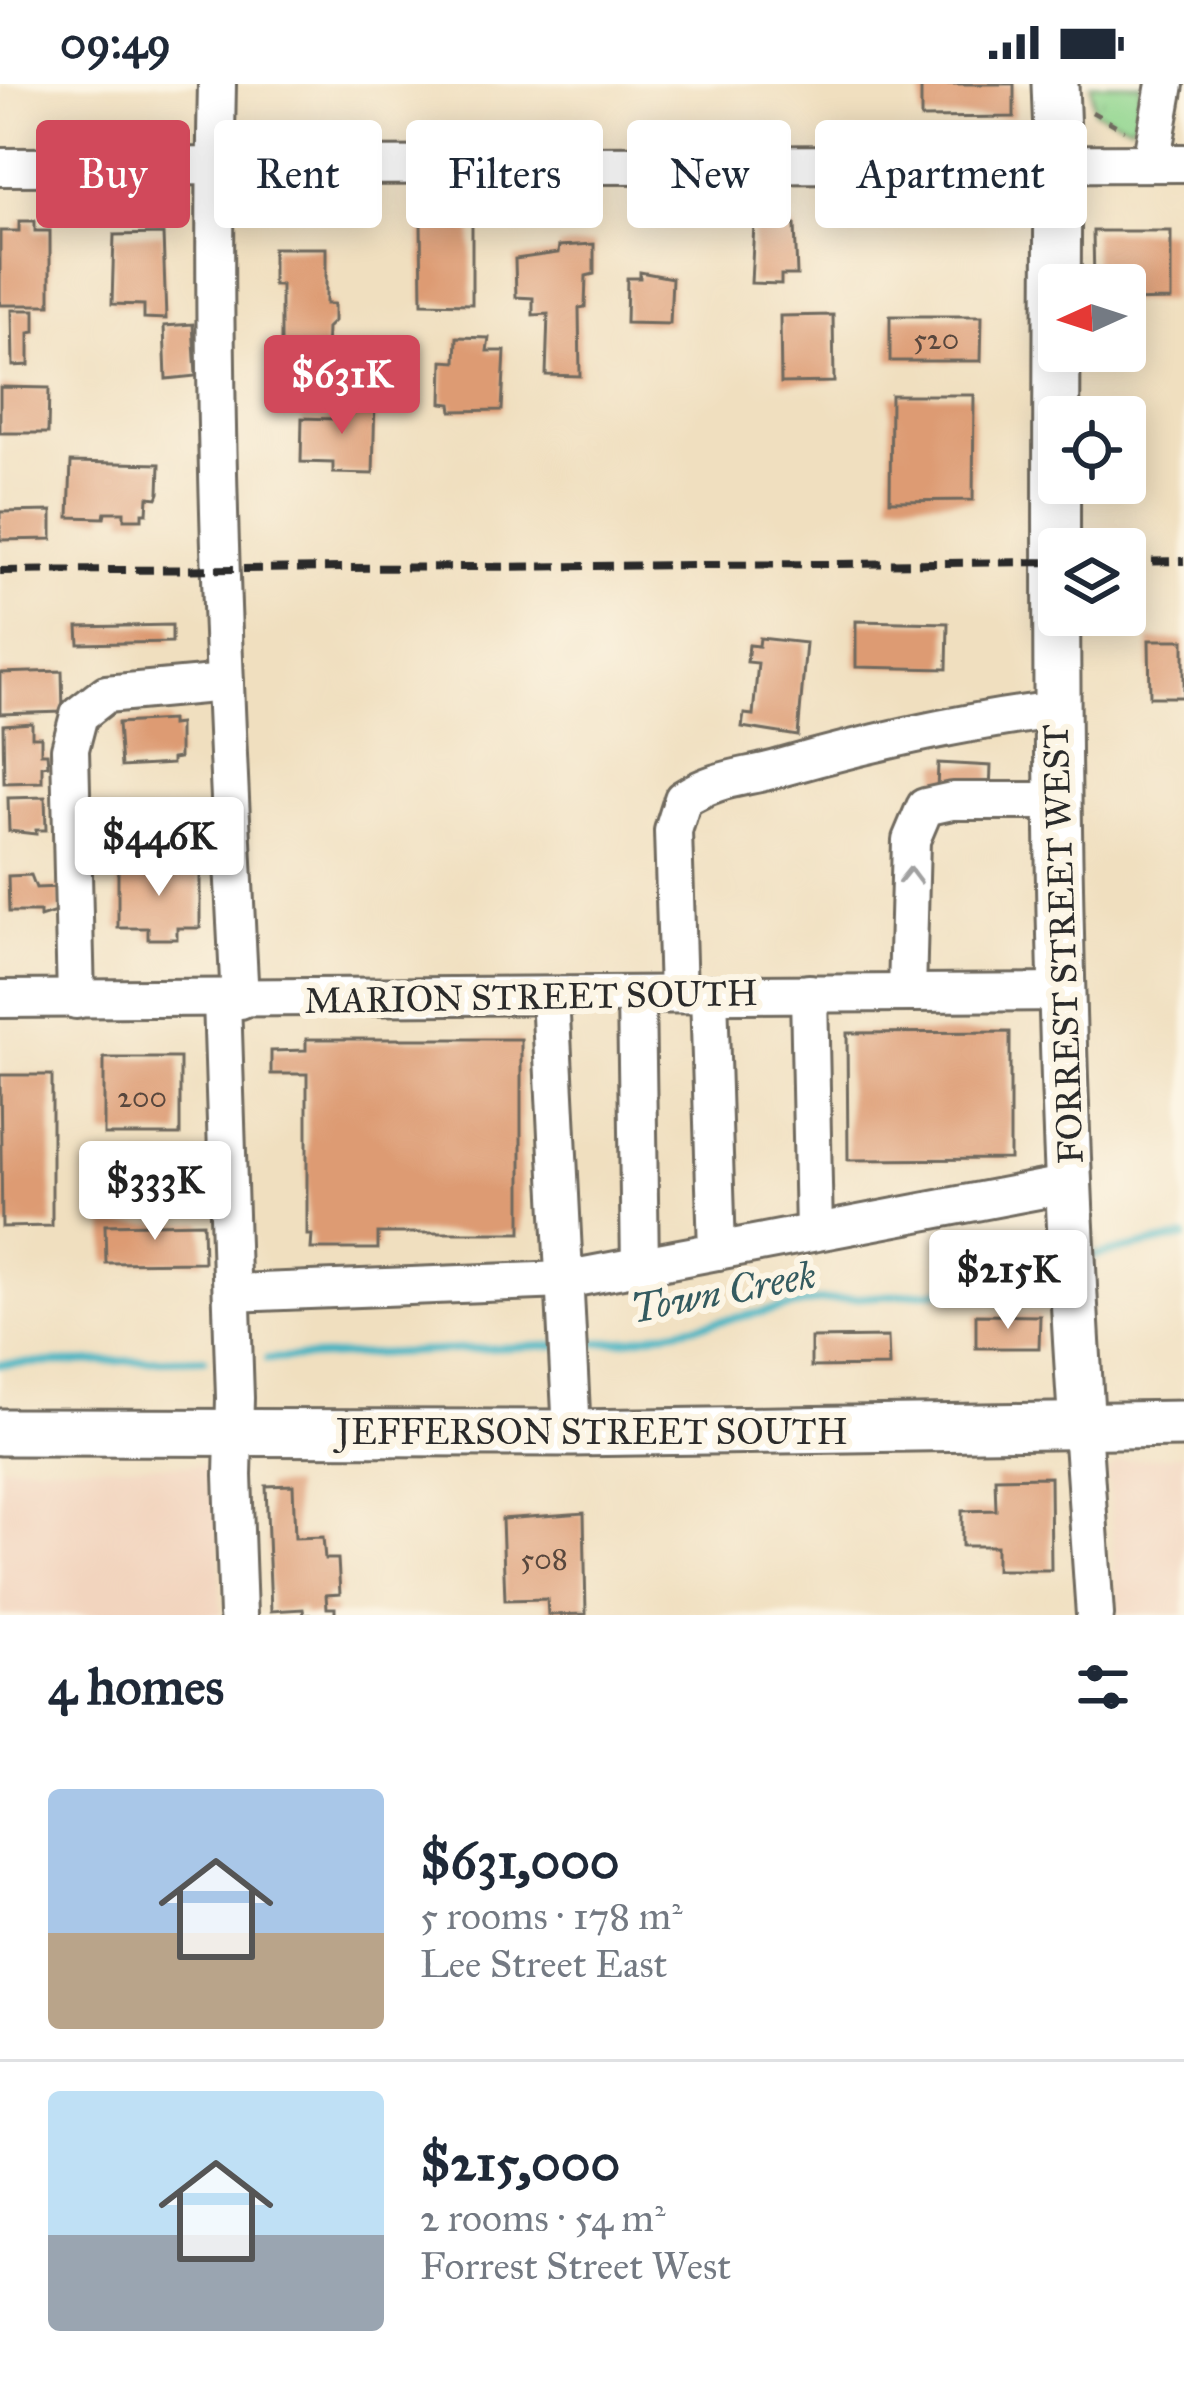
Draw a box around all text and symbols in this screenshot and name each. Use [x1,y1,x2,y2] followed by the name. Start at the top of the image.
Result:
[60,15,171,70] text: 09:49
[36,120,190,228] chip: Buy
[214,120,382,228] chip: Rent
[406,120,603,228] chip: Filters
[627,120,791,228] chip: New
[815,120,1087,228] chip: Apartment
[1038,264,1146,372] north arrow
[1038,264,1146,636] map controls
[913,321,959,357] house number: 520
[258,335,426,437] pin: $631K
[291,350,393,398] text: $631K
[1038,396,1146,504] button: locate
[1038,528,1146,636] button: layers
[1033,723,1093,1165] street label: FORREST STREET WEST
[75,797,243,899] pin: $446K
[102,812,216,860] text: $446K
[896,866,922,885] one-way arrow
[304,971,758,1023] street label: MARION STREET SOUTH
[117,1079,167,1115] house number: 200
[71,1141,239,1243] pin: $333K
[106,1156,204,1204] text: $333K
[924,1230,1092,1332] pin: $215K
[956,1245,1060,1293] text: $215K
[627,1251,820,1333] water label: Town Creek
[332,1410,848,1454] street label: JEFFERSON STREET SOUTH
[520,1541,568,1577] house number: 508
[1070,1654,1136,1720] icon: filters
[48,1656,224,1718] text: 4 homes
[420,1830,620,1892] text: $631,000
[144,1837,288,1981] icon: home
[420,1892,683,1940] text: 5 rooms · 178 m²
[420,1940,667,1988] text: Lee Street East
[420,2132,620,2194] text: $215,000
[144,2139,288,2283] icon: home
[420,2194,665,2242] text: 2 rooms · 54 m²
[420,2242,731,2290] text: Forrest Street West

